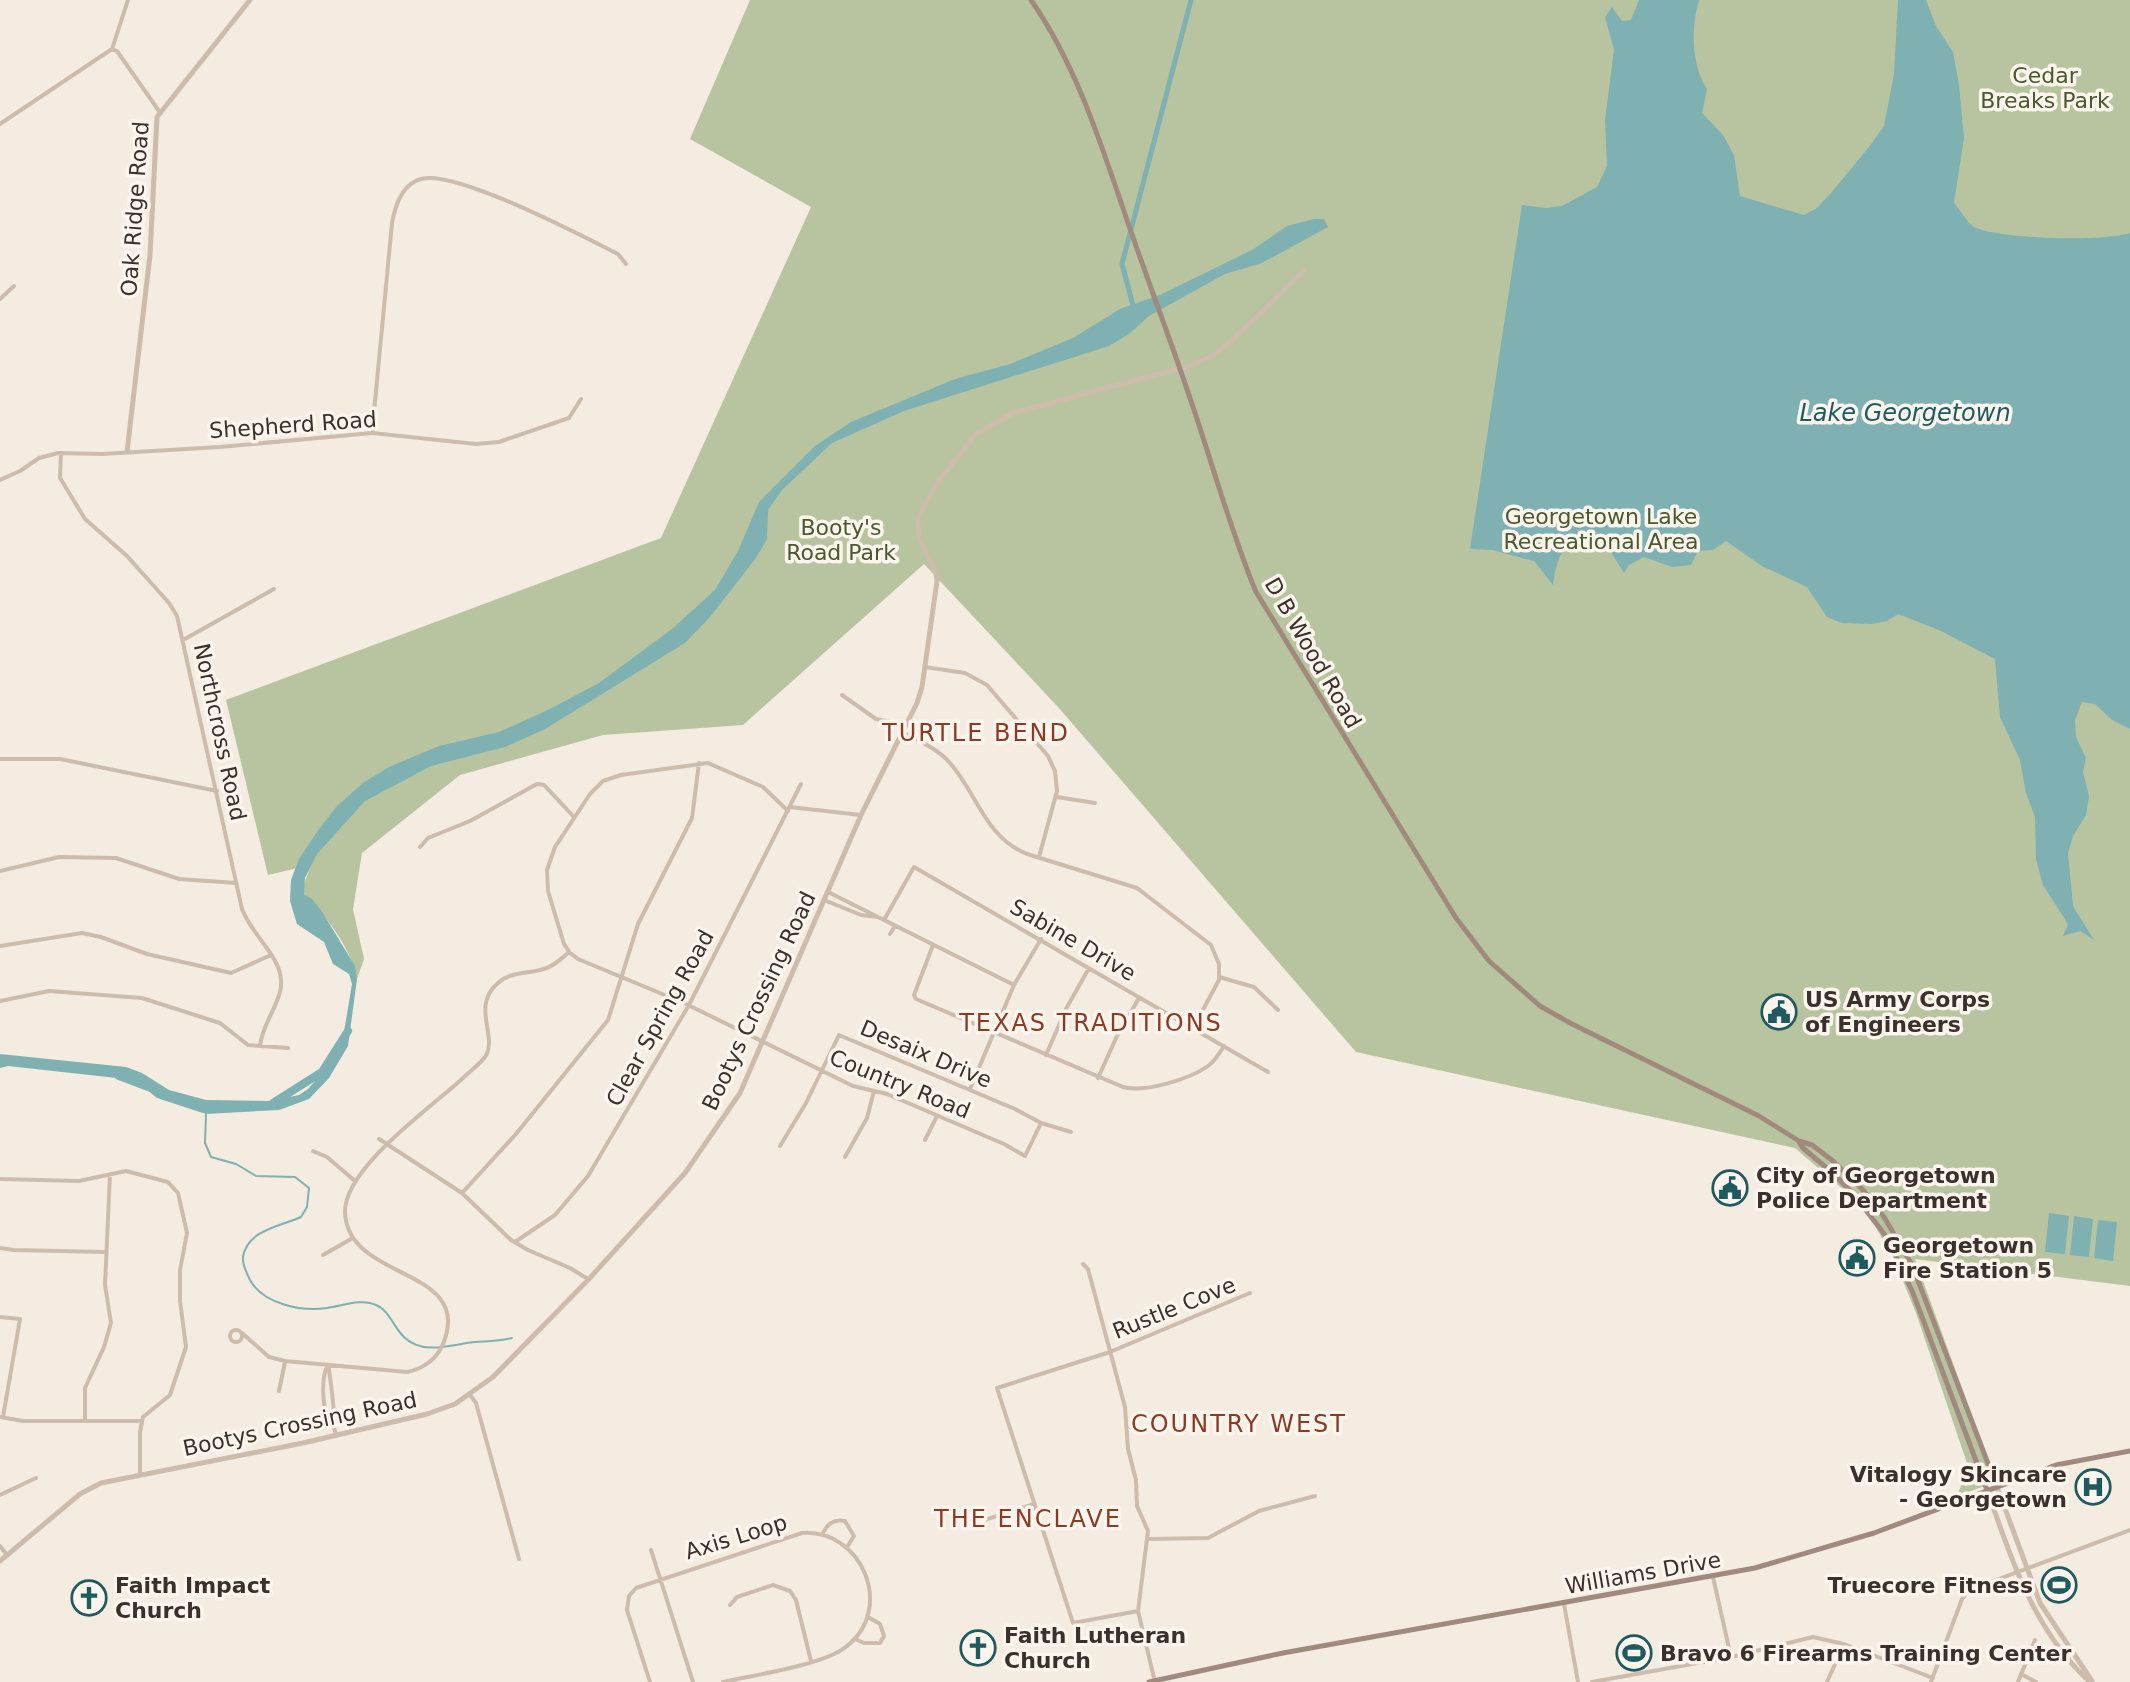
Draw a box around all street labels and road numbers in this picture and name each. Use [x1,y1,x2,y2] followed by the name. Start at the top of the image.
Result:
[116,121,154,297] street label: Oak Ridge Road
[208,407,378,443] street label: Shepherd Road
[1260,573,1366,733] street label: D B Wood Road
[189,641,251,823] street label: Northcross Road
[697,888,821,1114] street label: Bootys Crossing Road
[1006,894,1140,986] street label: Sabine Drive
[601,925,719,1111] street label: Clear Spring Road
[857,1015,995,1093] street label: Desaix Drive
[826,1044,974,1124] street label: Country Road
[1109,1272,1239,1344] street label: Rustle Cove
[181,1387,419,1461] street label: Bootys Crossing Road
[682,1510,790,1564] street label: Axis Loop
[1563,1547,1723,1599] street label: Williams Drive

